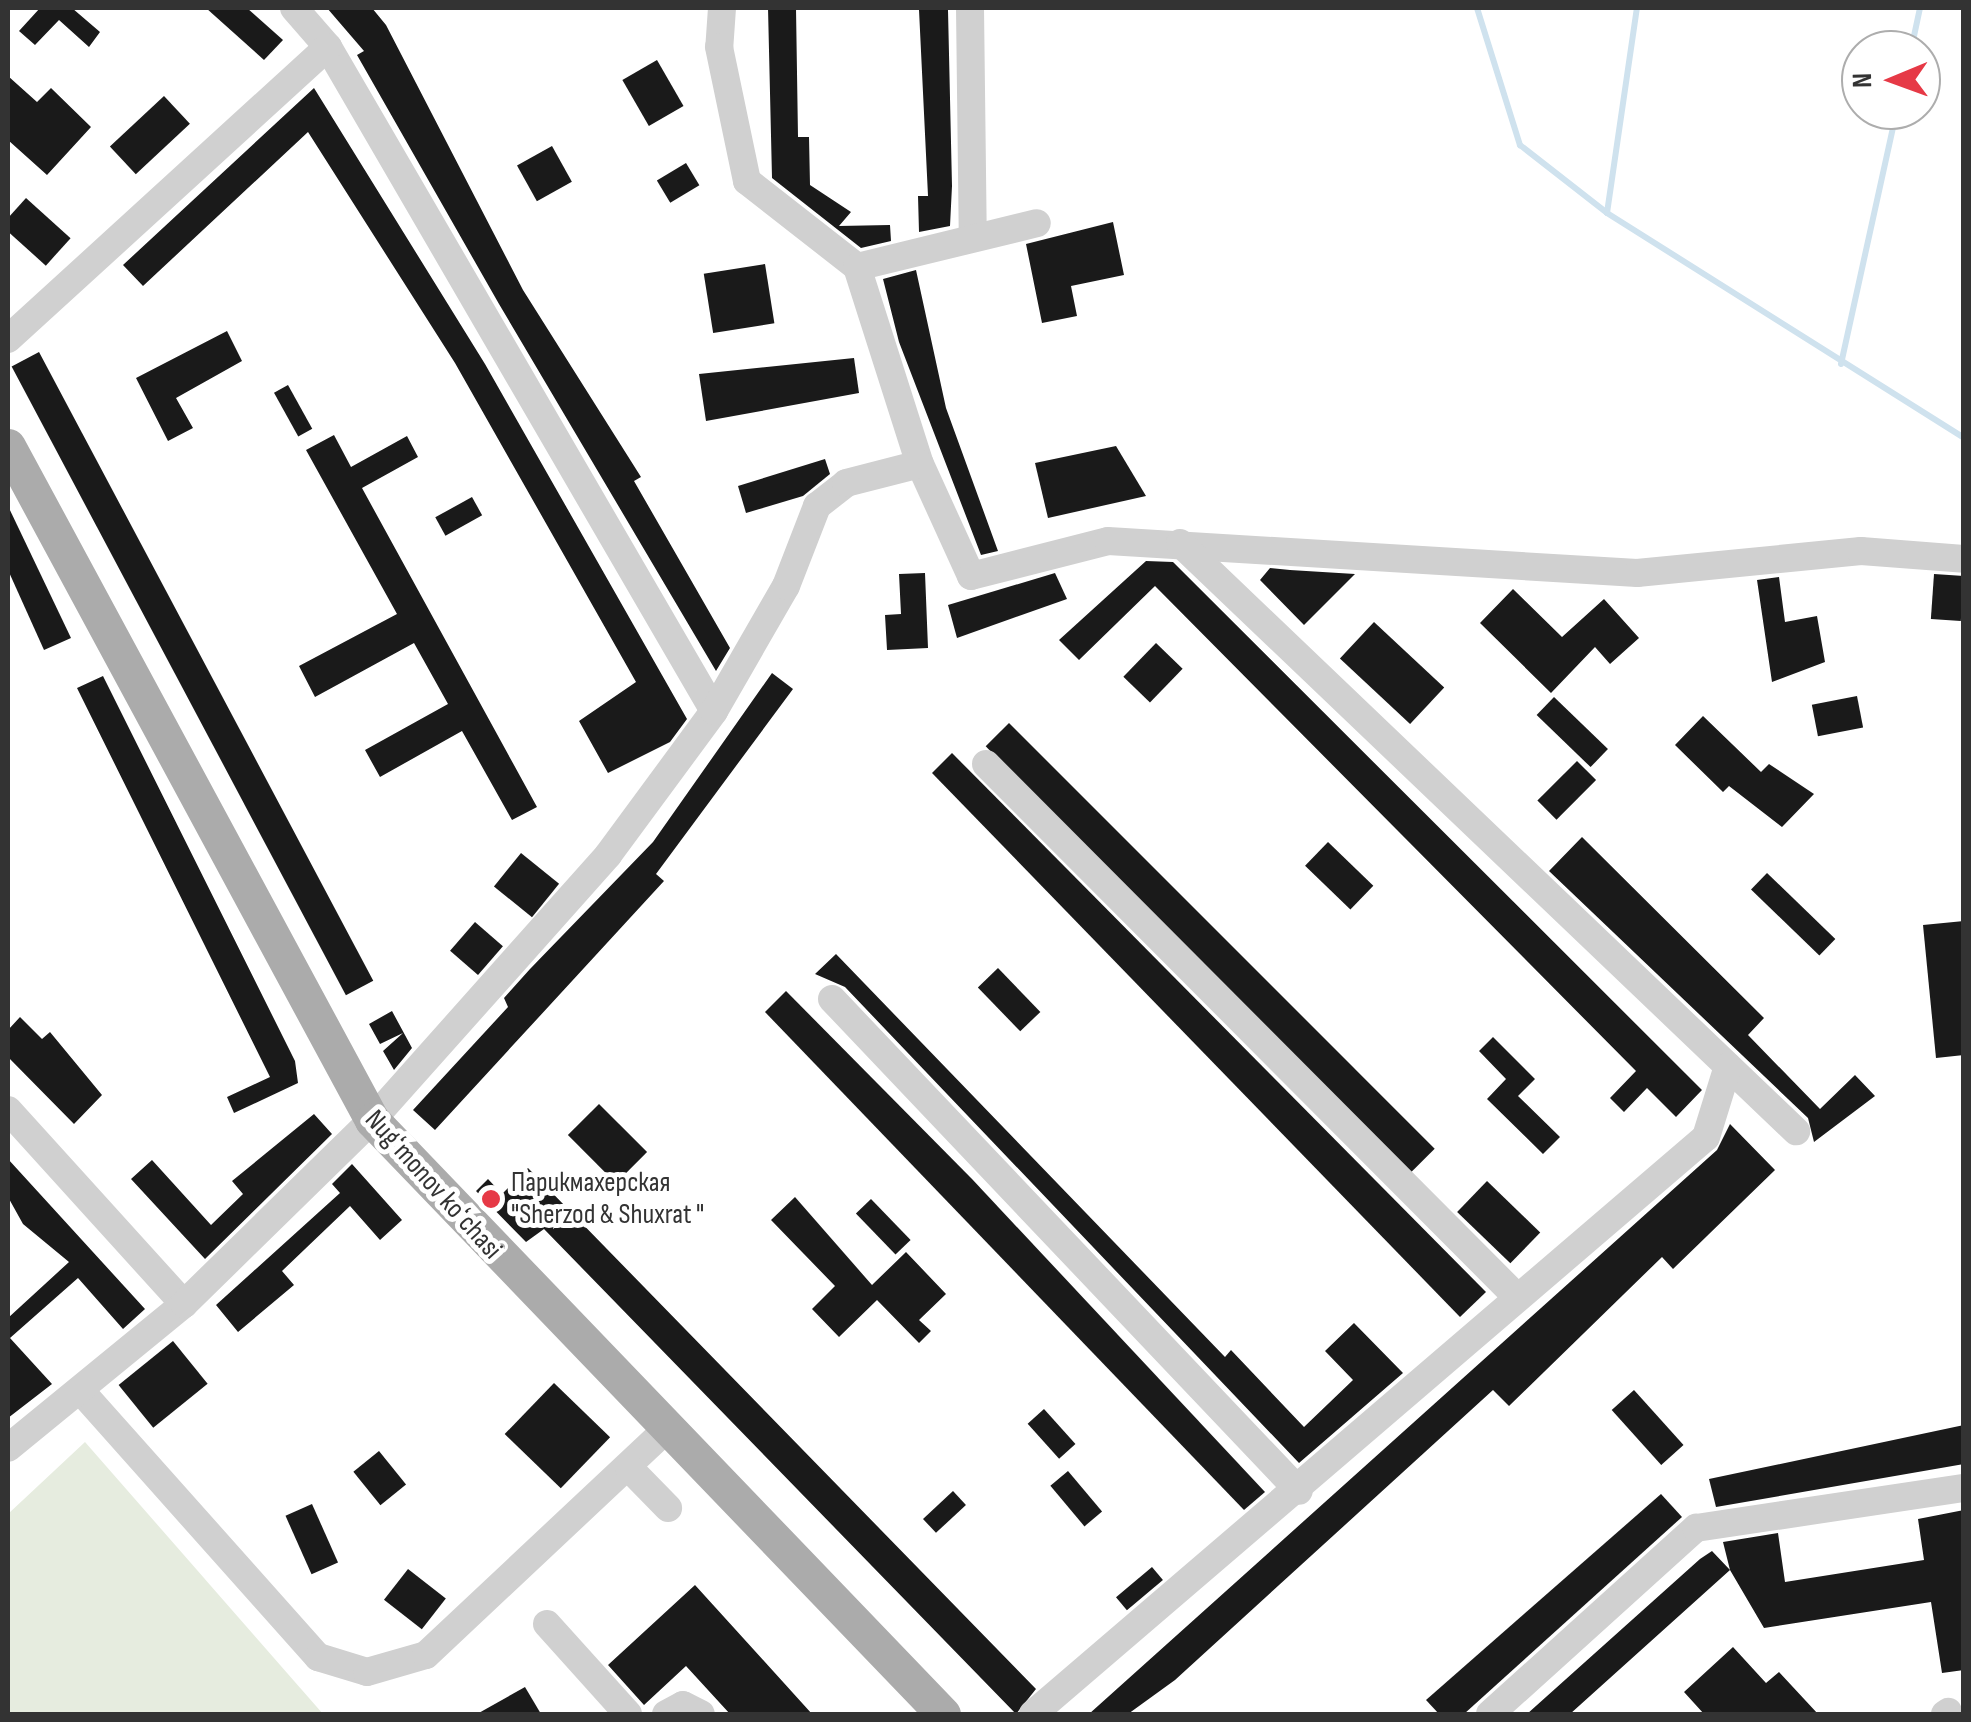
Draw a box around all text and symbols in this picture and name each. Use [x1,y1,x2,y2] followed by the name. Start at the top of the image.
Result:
[1841,30,1941,130] north arrow
[1846,73,1879,88] text: N
[357,1104,509,1266] street label: Nugʻmonov koʻchasi
[511,1166,704,1232] place label: Парикмахерская "Sherzod & Shuxrat "
[480,1188,502,1210] marker: Парикмахерская "Sherzod & Shuxrat "

